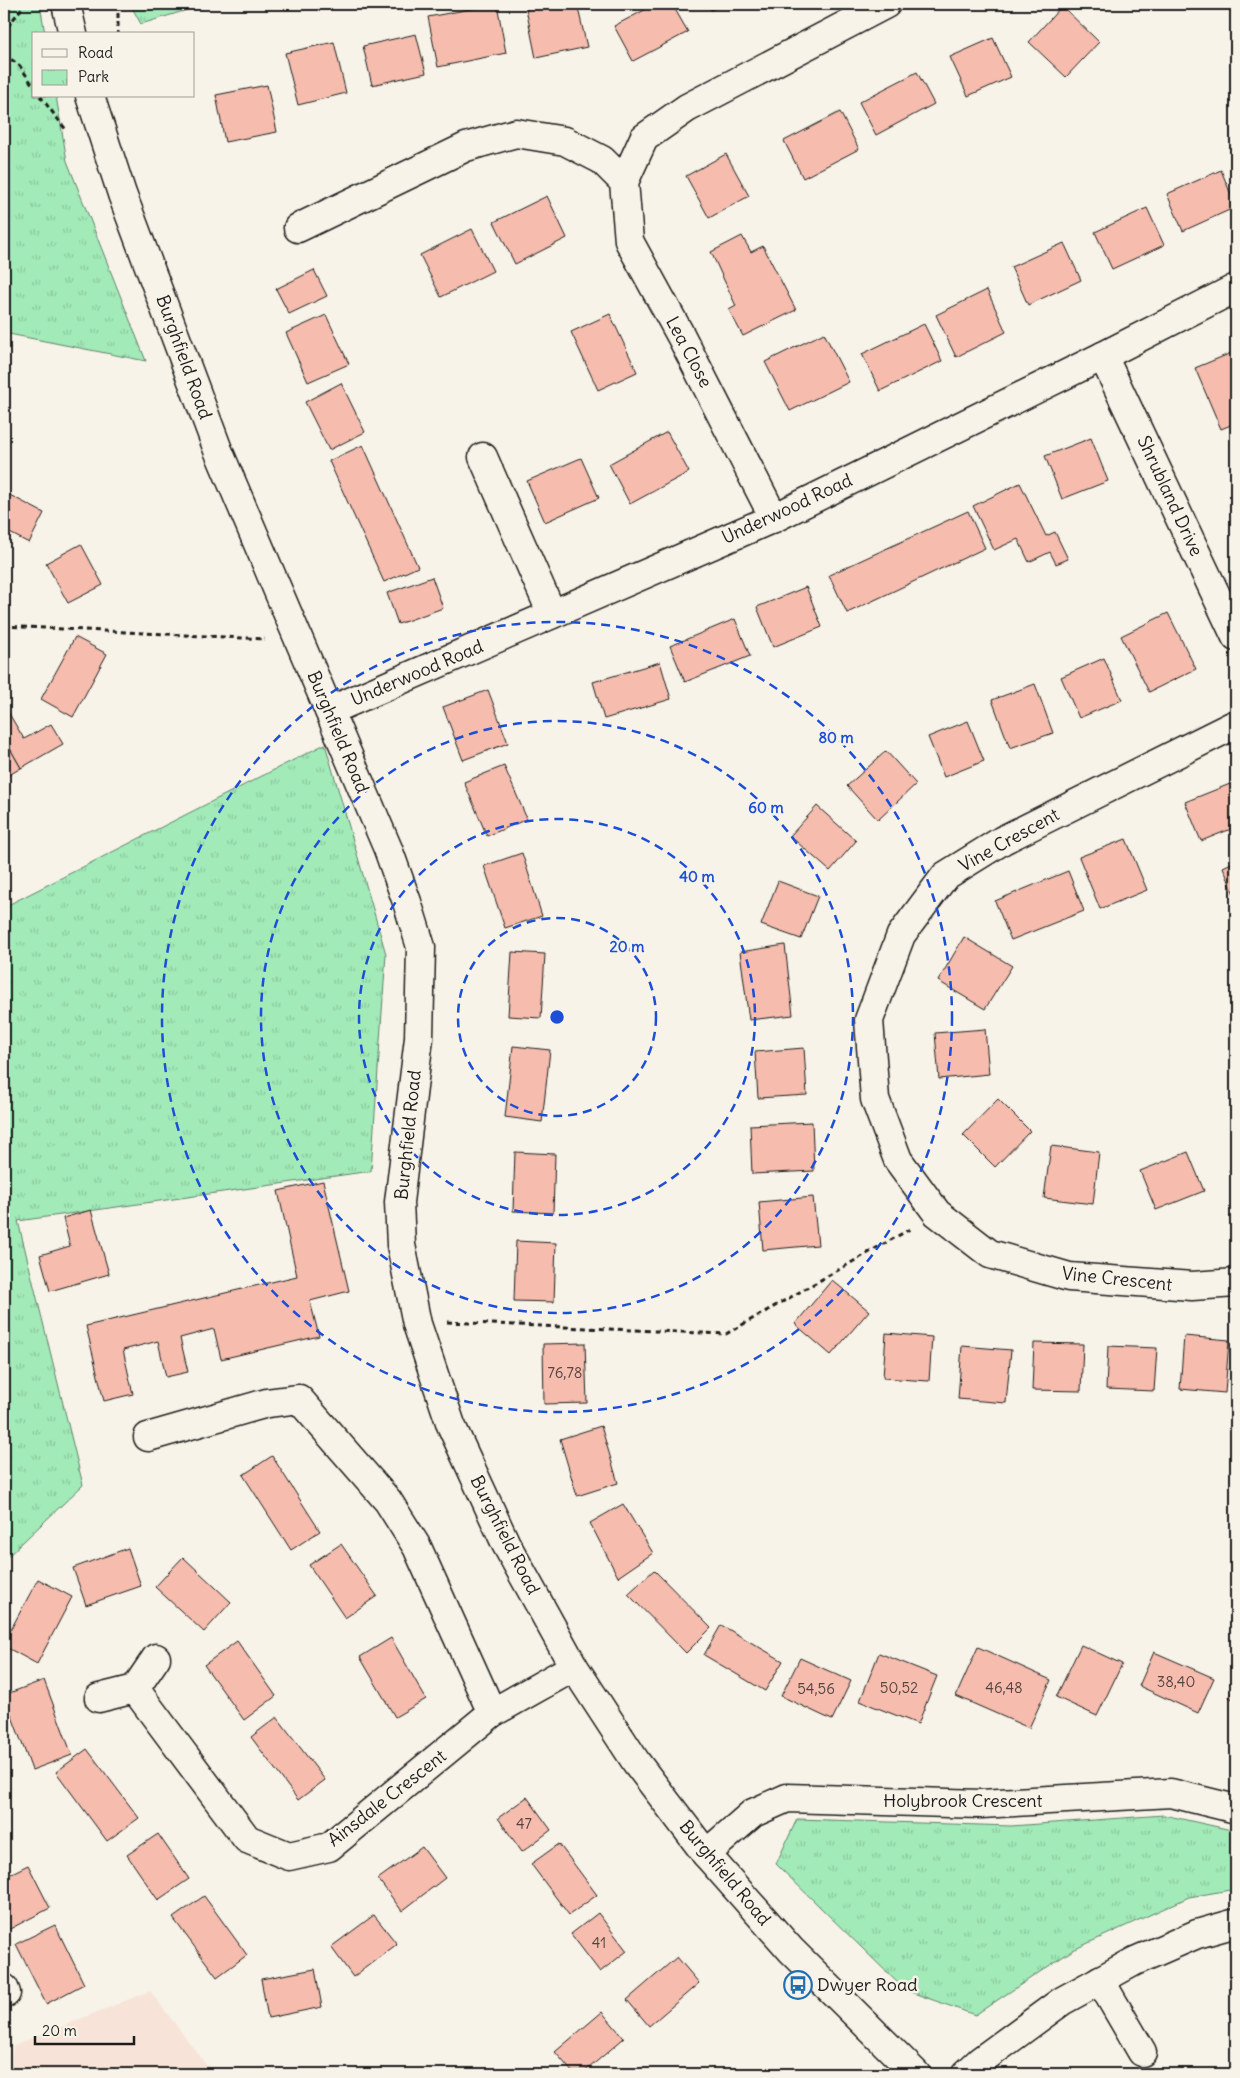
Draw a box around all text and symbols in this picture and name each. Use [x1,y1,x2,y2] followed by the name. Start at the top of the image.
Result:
[32,32,195,98] legend
[78,43,113,62] text: Road
[78,67,109,86] text: Park
[151,292,218,422] street label: Burghfield Road
[661,312,718,391] street label: Lea Close
[1132,432,1208,560] street label: Shrubland Drive
[718,468,856,549] street label: Underwood Road
[347,634,487,711] street label: Underwood Road
[302,667,375,797] street label: Burghfield Road
[818,728,854,747] text: 80 m
[748,798,784,817] text: 60 m
[955,803,1063,877] street label: Vine Crescent
[679,867,715,886] text: 40 m
[610,937,644,956] text: 20 m
[548,1008,566,1026] centre of rings
[389,1068,426,1201] street label: Burghfield Road
[1061,1261,1173,1296] street label: Vine Crescent
[548,1363,582,1382] house number: 76,78
[466,1471,546,1599] street label: Burghfield Road
[1157,1672,1195,1691] house number: 38,40
[880,1678,918,1697] house number: 50,52
[985,1678,1023,1697] house number: 46,48
[797,1679,835,1698] house number: 54,56
[323,1744,451,1851] street label: Ainsdale Crescent
[883,1789,1043,1812] street label: Holybrook Crescent
[516,1814,532,1833] house number: 47
[675,1815,776,1930] street label: Burghfield Road
[592,1933,606,1952] house number: 41
[783,1970,813,2000] bus stop icon: Dwyer Road
[817,1973,918,1996] place label: Dwyer Road
[35,2013,134,2045] scale bar
[42,2021,77,2040] text: 20 m

